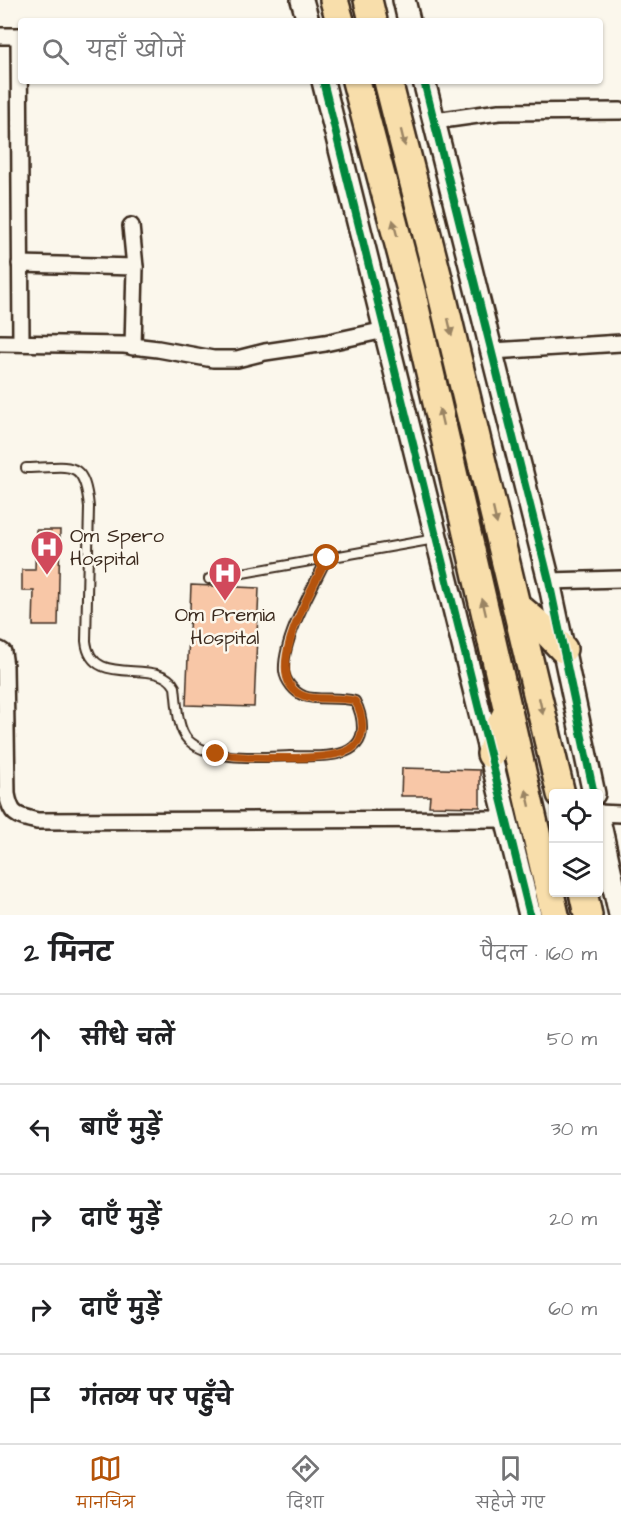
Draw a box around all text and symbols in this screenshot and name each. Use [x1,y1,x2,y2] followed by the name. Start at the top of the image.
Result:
[18,18,603,84] search box
[39,35,72,68] icon: search
[87,35,185,66] text: यहाँ खोजें
[398,129,408,147] one-way arrow
[390,219,399,237] one-way arrow
[446,318,456,336] one-way arrow
[435,408,445,427] one-way arrow
[491,507,501,526] one-way arrow
[70,522,164,573] place label: Om Spero Hospital
[29,529,65,576] hospital icon: Om Spero Hospital
[313,544,339,570] route start
[207,555,243,602] hospital icon: Om Premia Hospital
[479,598,489,617] one-way arrow
[175,601,275,652] place label: Om Premia Hospital
[536,697,546,715] one-way arrow
[202,740,228,766] route end
[523,788,532,807] one-way arrow
[549,789,603,897] map controls
[549,789,603,843] button: locate
[549,843,603,897] button: layers
[24,935,112,971] text: 2 मिनट
[481,940,597,968] text: पैदल · 160 m
[24,1023,57,1056] icon: ahead
[81,1023,174,1054] text: सीधे चलें
[547,1025,597,1053] text: 50 m
[24,1113,57,1146] icon: left
[81,1113,161,1144] text: बाएँ मुड़ें
[551,1115,597,1143] text: 30 m
[24,1203,57,1236] icon: right
[81,1203,161,1234] text: दाएँ मुड़ें
[549,1205,597,1233] text: 20 m
[24,1293,57,1326] icon: right
[81,1293,161,1324] text: दाएँ मुड़ें
[548,1295,597,1323] text: 60 m
[24,1383,57,1416] icon: arrive
[81,1383,232,1414] text: गंतव्य पर पहुँचे
[76,1452,135,1520] tab: मानचित्र
[287,1452,324,1520] tab: दिशा
[476,1452,545,1520] tab: सहेजे गए

